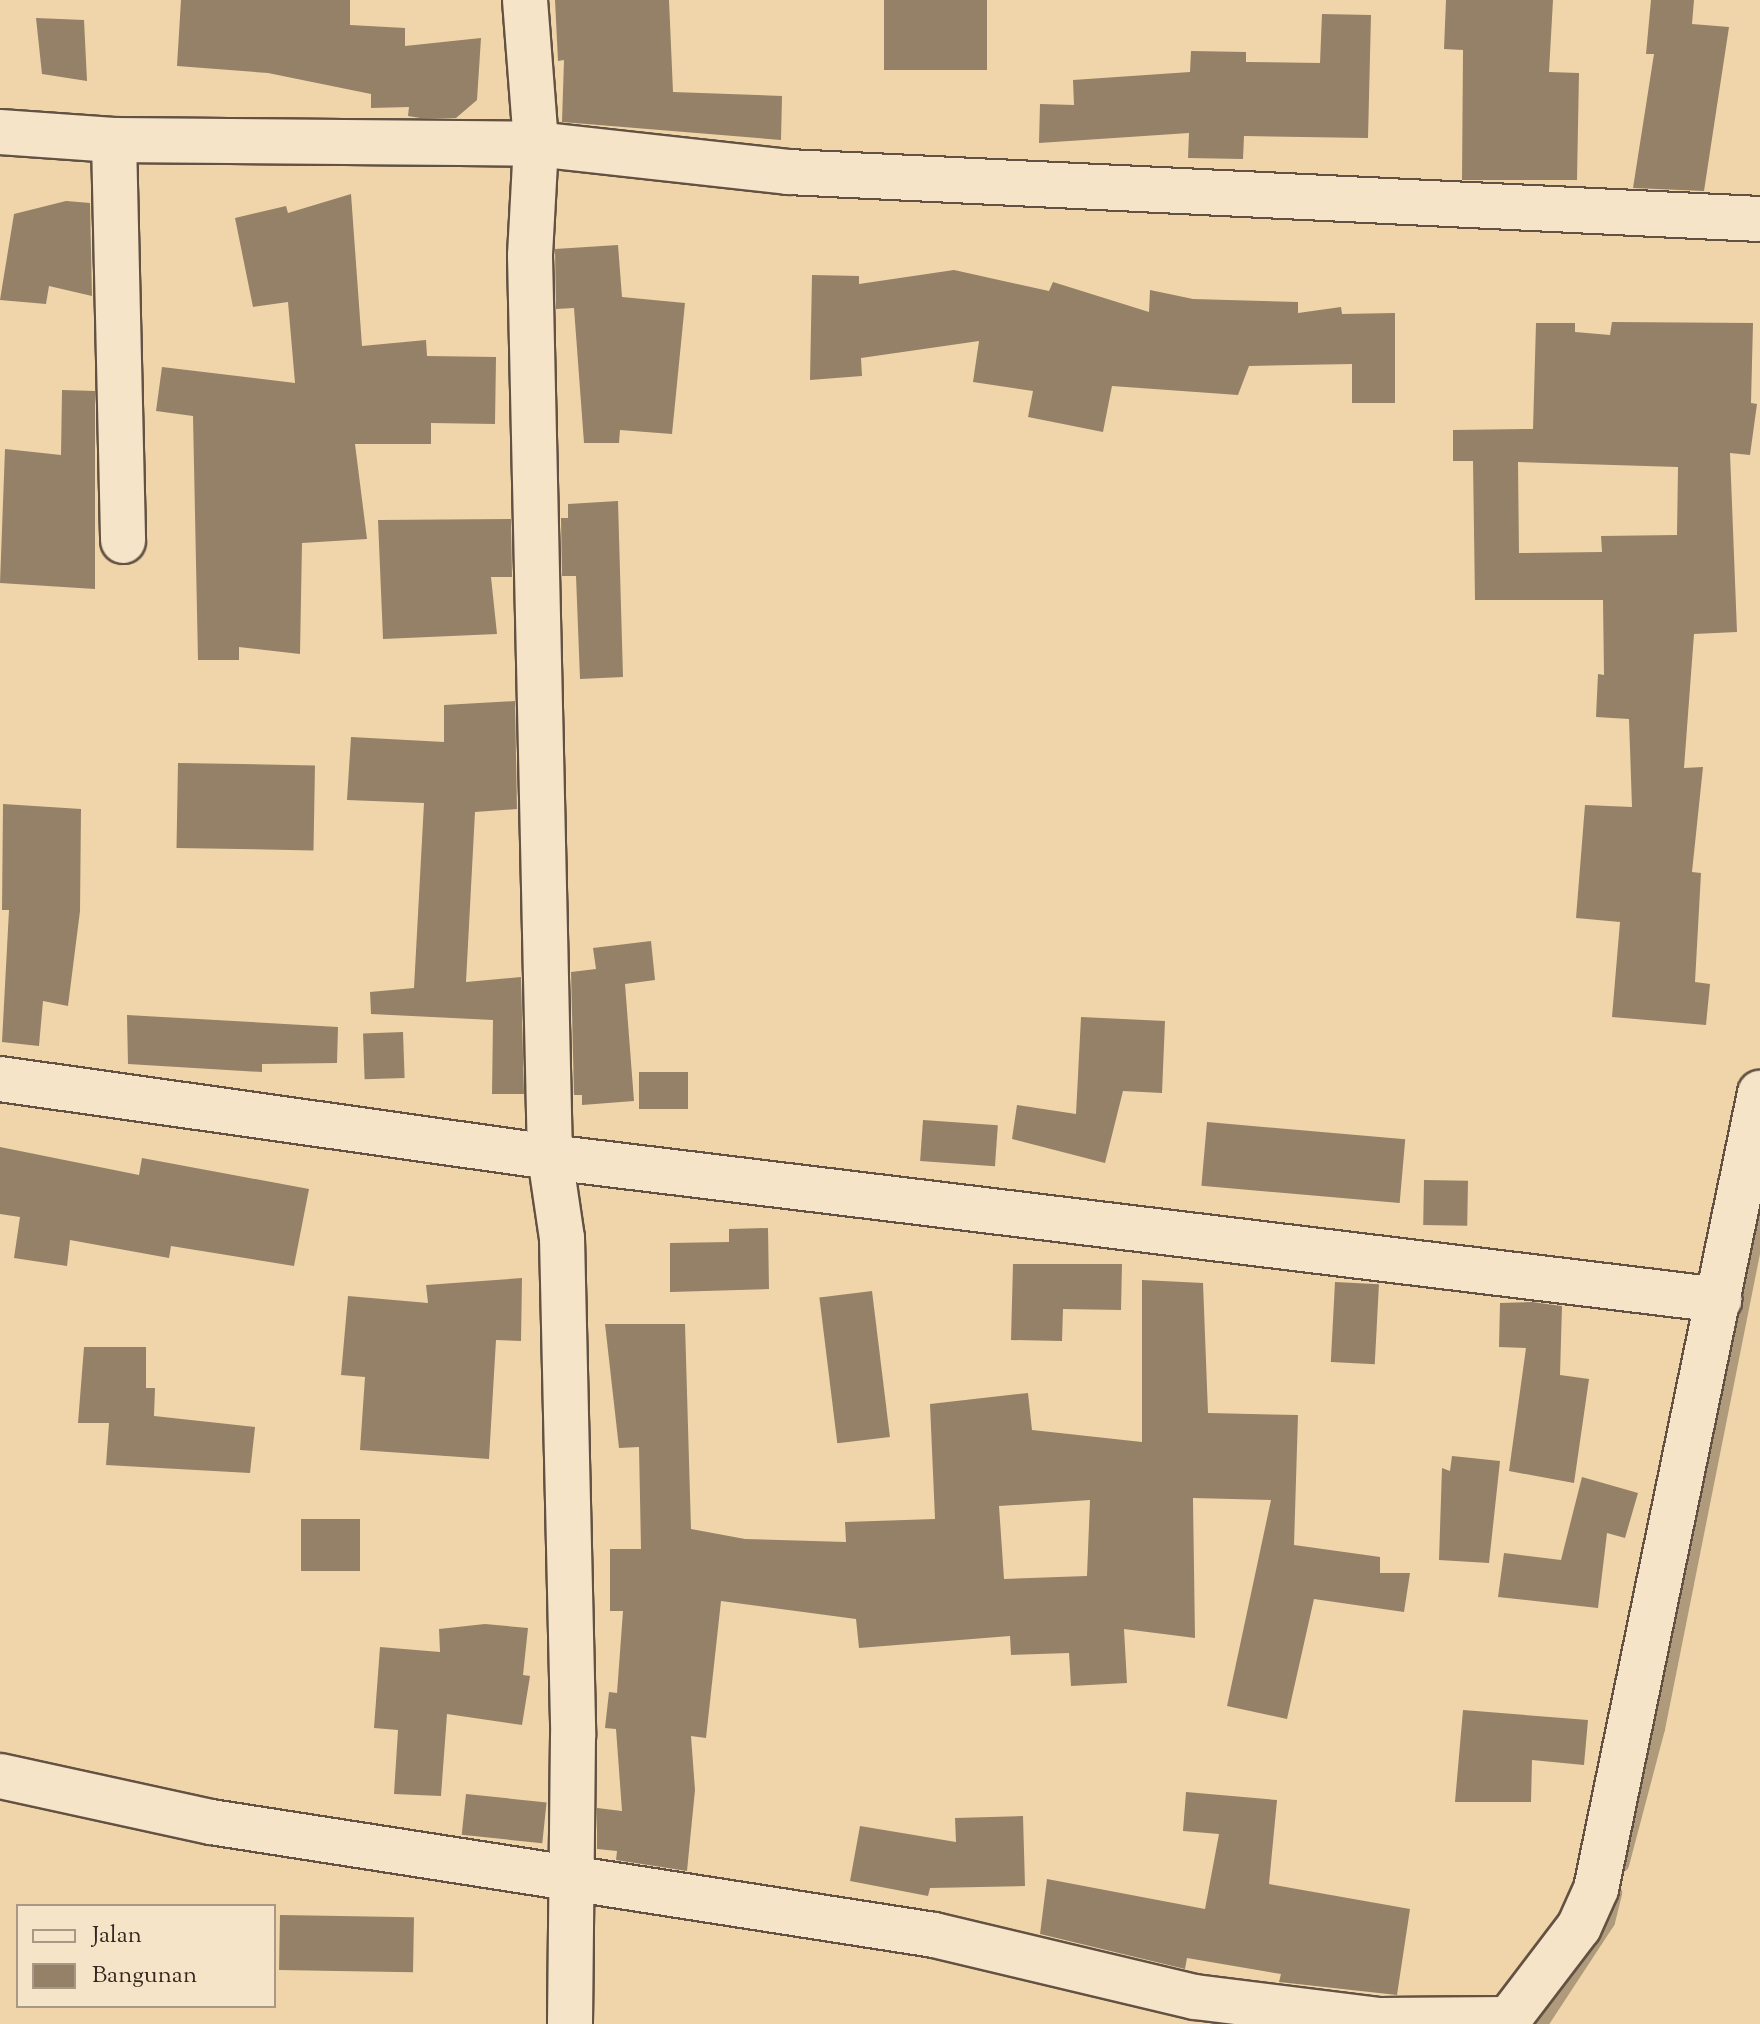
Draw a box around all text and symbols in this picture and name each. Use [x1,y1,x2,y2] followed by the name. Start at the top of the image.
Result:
[16,1904,276,2008] legend
[92,1919,142,1953] text: Jalan
[92,1959,197,1993] text: Bangunan

